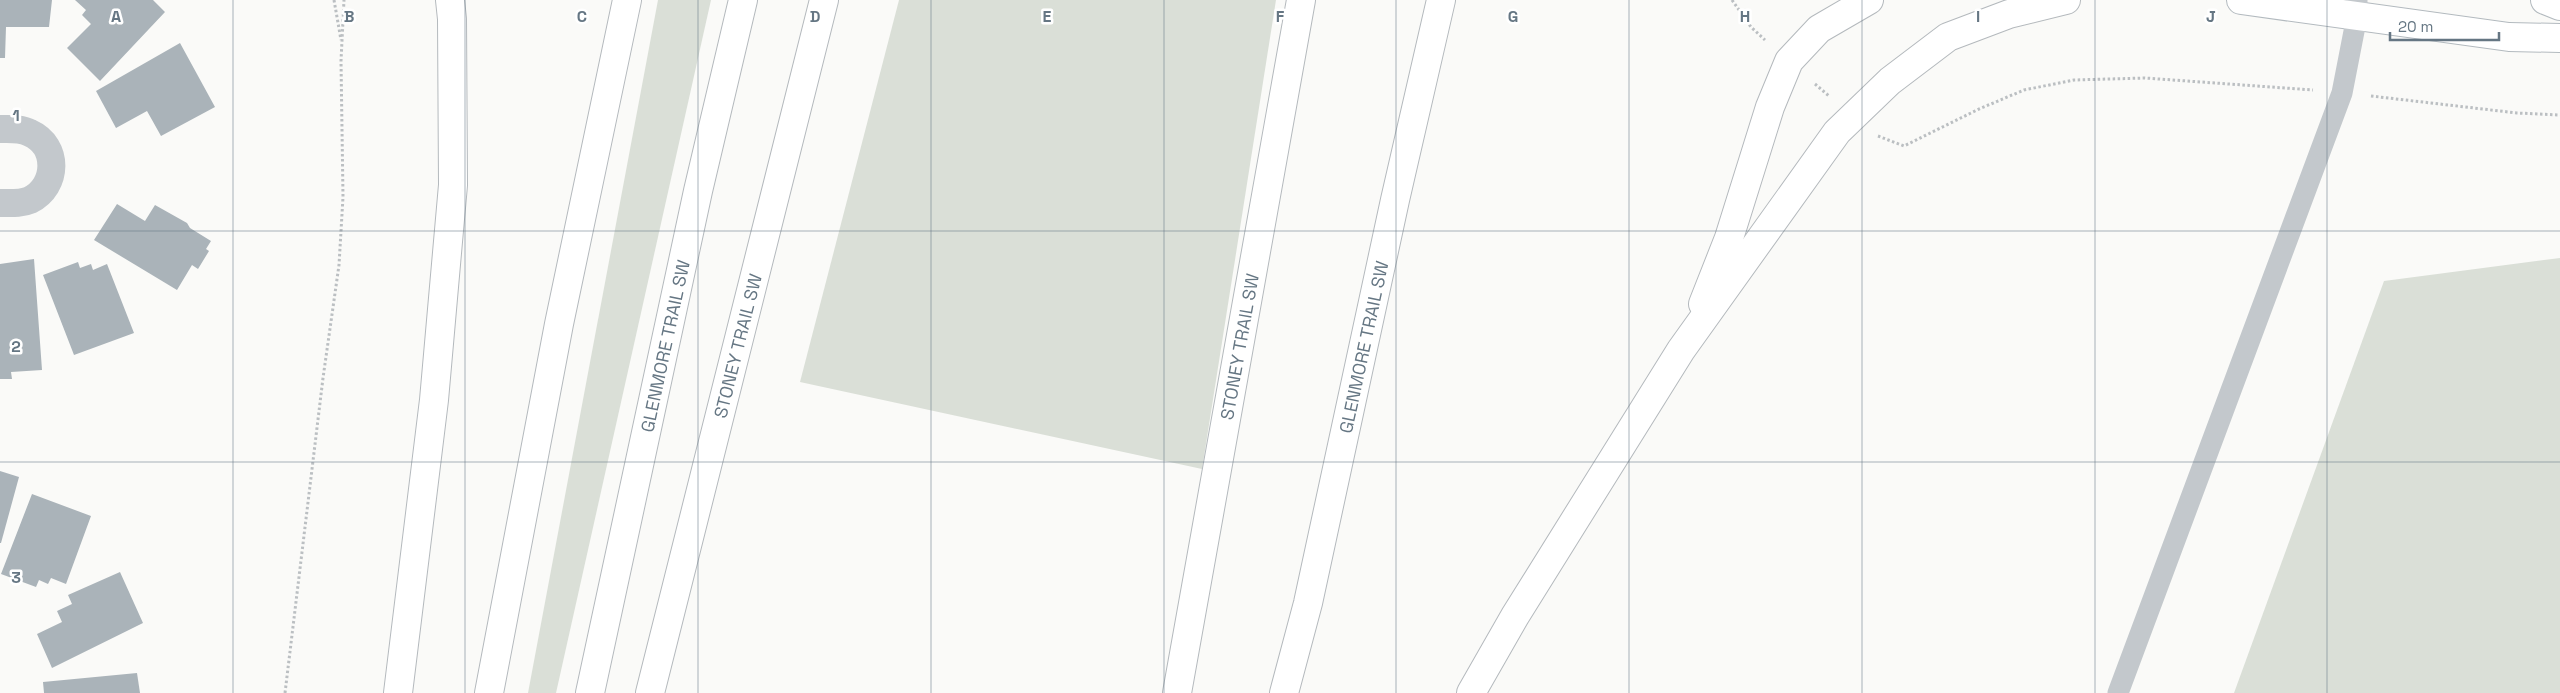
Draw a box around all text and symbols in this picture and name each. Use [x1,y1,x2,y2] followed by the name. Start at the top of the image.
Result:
[111,6,121,27] text: A
[344,6,354,27] text: B
[577,6,587,27] text: C
[810,6,820,27] text: D
[1043,6,1052,27] text: E
[1276,6,1285,27] text: F
[1508,6,1518,27] text: G
[1740,6,1750,27] text: H
[1976,6,1980,27] text: I
[2206,6,2216,27] text: J
[2390,10,2499,42] scale bar
[2398,17,2433,36] text: 20 m
[12,105,20,126] text: 1
[635,257,694,434] street label: GLENMORE TRAIL SW
[1333,259,1393,435] street label: GLENMORE TRAIL SW
[708,271,766,420] street label: STONEY TRAIL SW
[1215,271,1263,421] street label: STONEY TRAIL SW
[11,336,21,357] text: 2
[11,567,21,588] text: 3

